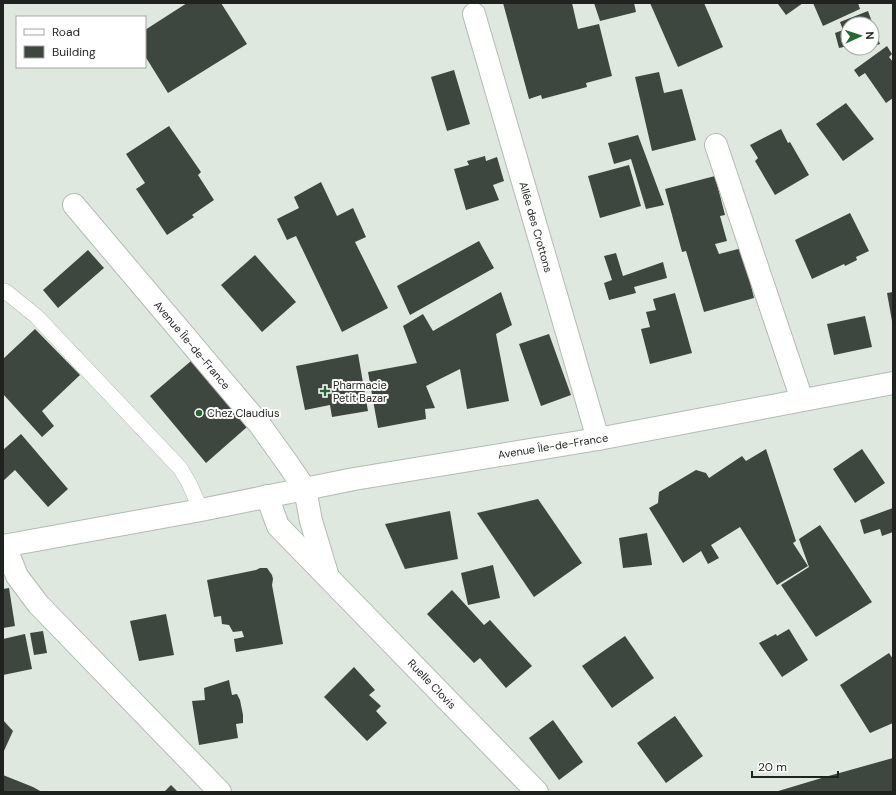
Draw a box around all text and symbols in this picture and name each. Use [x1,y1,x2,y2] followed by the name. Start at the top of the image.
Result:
[16,16,146,68] legend
[840,16,880,56] north arrow
[52,24,80,40] text: Road
[863,31,877,40] text: N
[52,44,96,60] text: Building
[516,180,556,274] street label: Allée des Crottons
[151,298,233,392] street label: Avenue Île-de-France
[333,378,387,405] place label: Pharmacie Petit Bazar
[320,386,330,396] marker: Pharmacie Petit Bazar
[207,406,279,420] place label: Chez Claudius
[194,408,204,418] marker: Chez Claudius
[497,430,609,462] street label: Avenue Île-de-France
[405,656,459,712] street label: Ruelle Clovis
[752,753,838,779] scale bar
[758,759,787,775] text: 20 m

